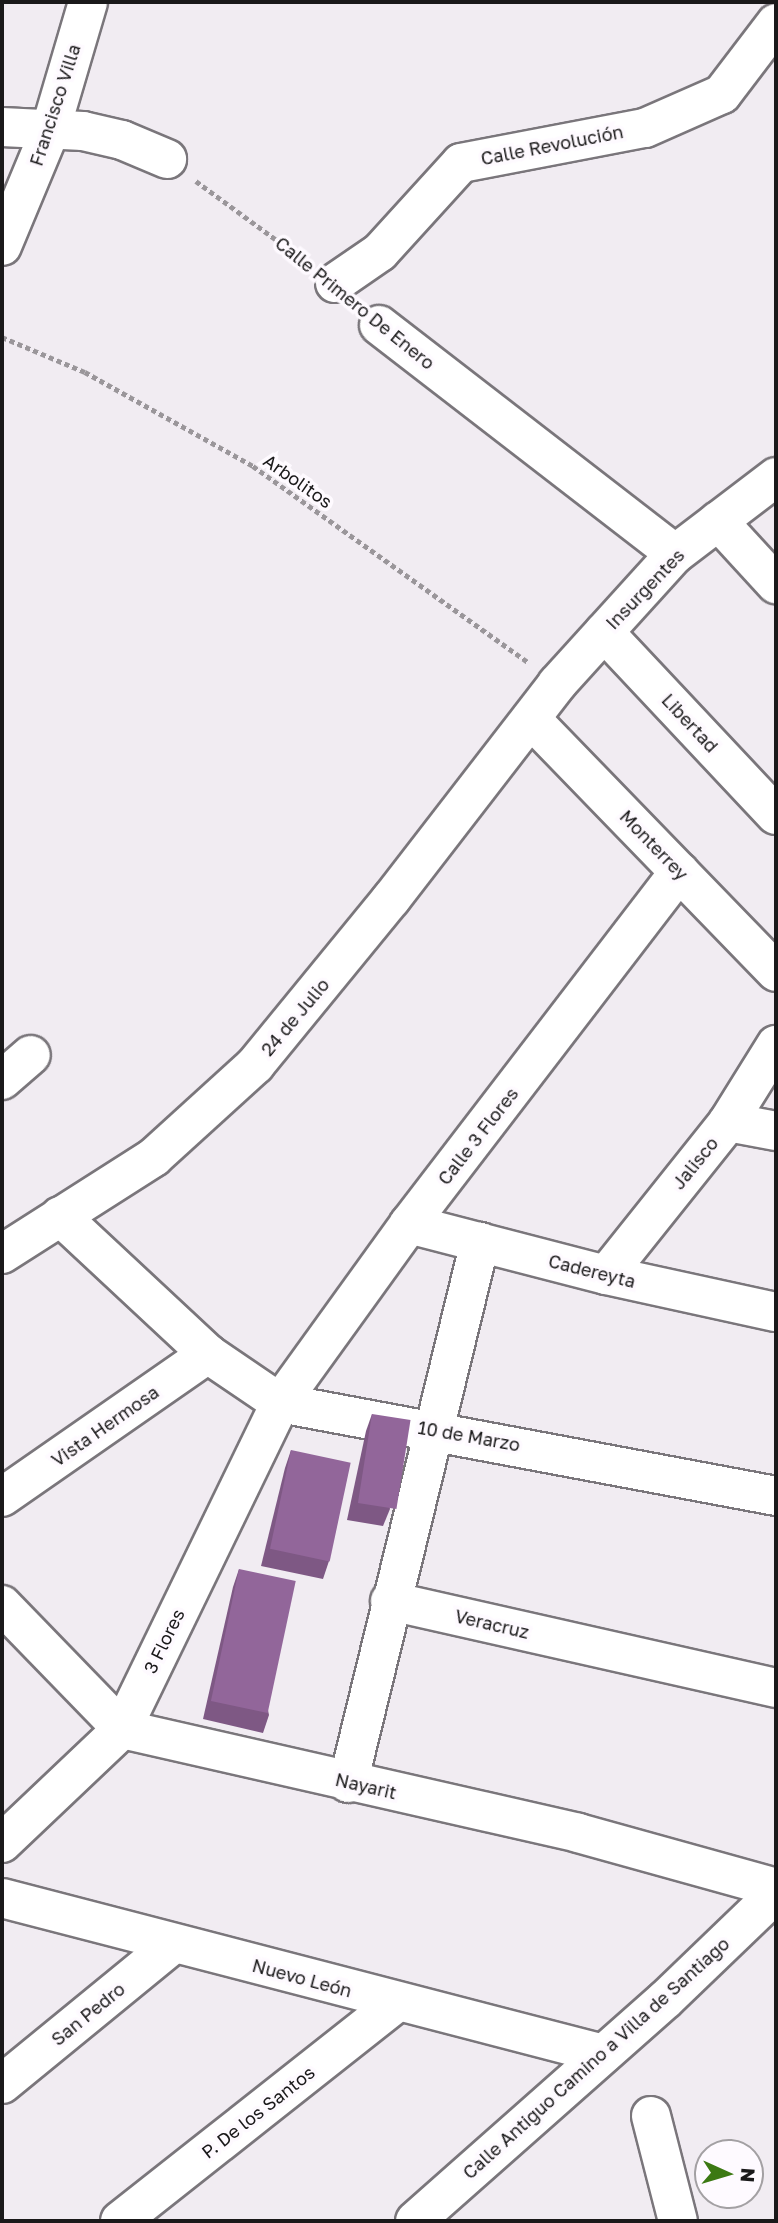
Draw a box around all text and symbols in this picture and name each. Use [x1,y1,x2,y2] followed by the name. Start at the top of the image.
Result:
[25,41,85,169] street label: Francisco Villa
[479,121,625,169] street label: Calle Revolución
[271,232,439,374] street label: Calle Primero De Enero
[259,449,337,513] street label: Arbolitos
[601,544,689,634] street label: Insurgentes
[657,689,723,757] street label: Libertad
[615,806,693,884] street label: Monterrey
[256,974,334,1060] street label: 24 de Julio
[433,1083,523,1189] street label: Calle 3 Flores
[667,1133,723,1193] street label: Jalisco
[546,1250,638,1292] street label: Cadereyta
[47,1381,163,1471] street label: Vista Hermosa
[416,1416,522,1456] street label: 10 de Marzo
[139,1605,189,1677] street label: 3 Flores
[453,1605,531,1643] street label: Veracruz
[333,1768,399,1804] street label: Nayarit
[458,1933,734,2183] street label: Calle Antiguo Camino a Villa de Santiago
[250,1954,354,2002] street label: Nuevo León
[47,1978,129,2050] street label: San Pedro
[197,2061,319,2163] street label: P. De los Santos
[694,2139,764,2209] north arrow
[736,2167,760,2183] text: N

